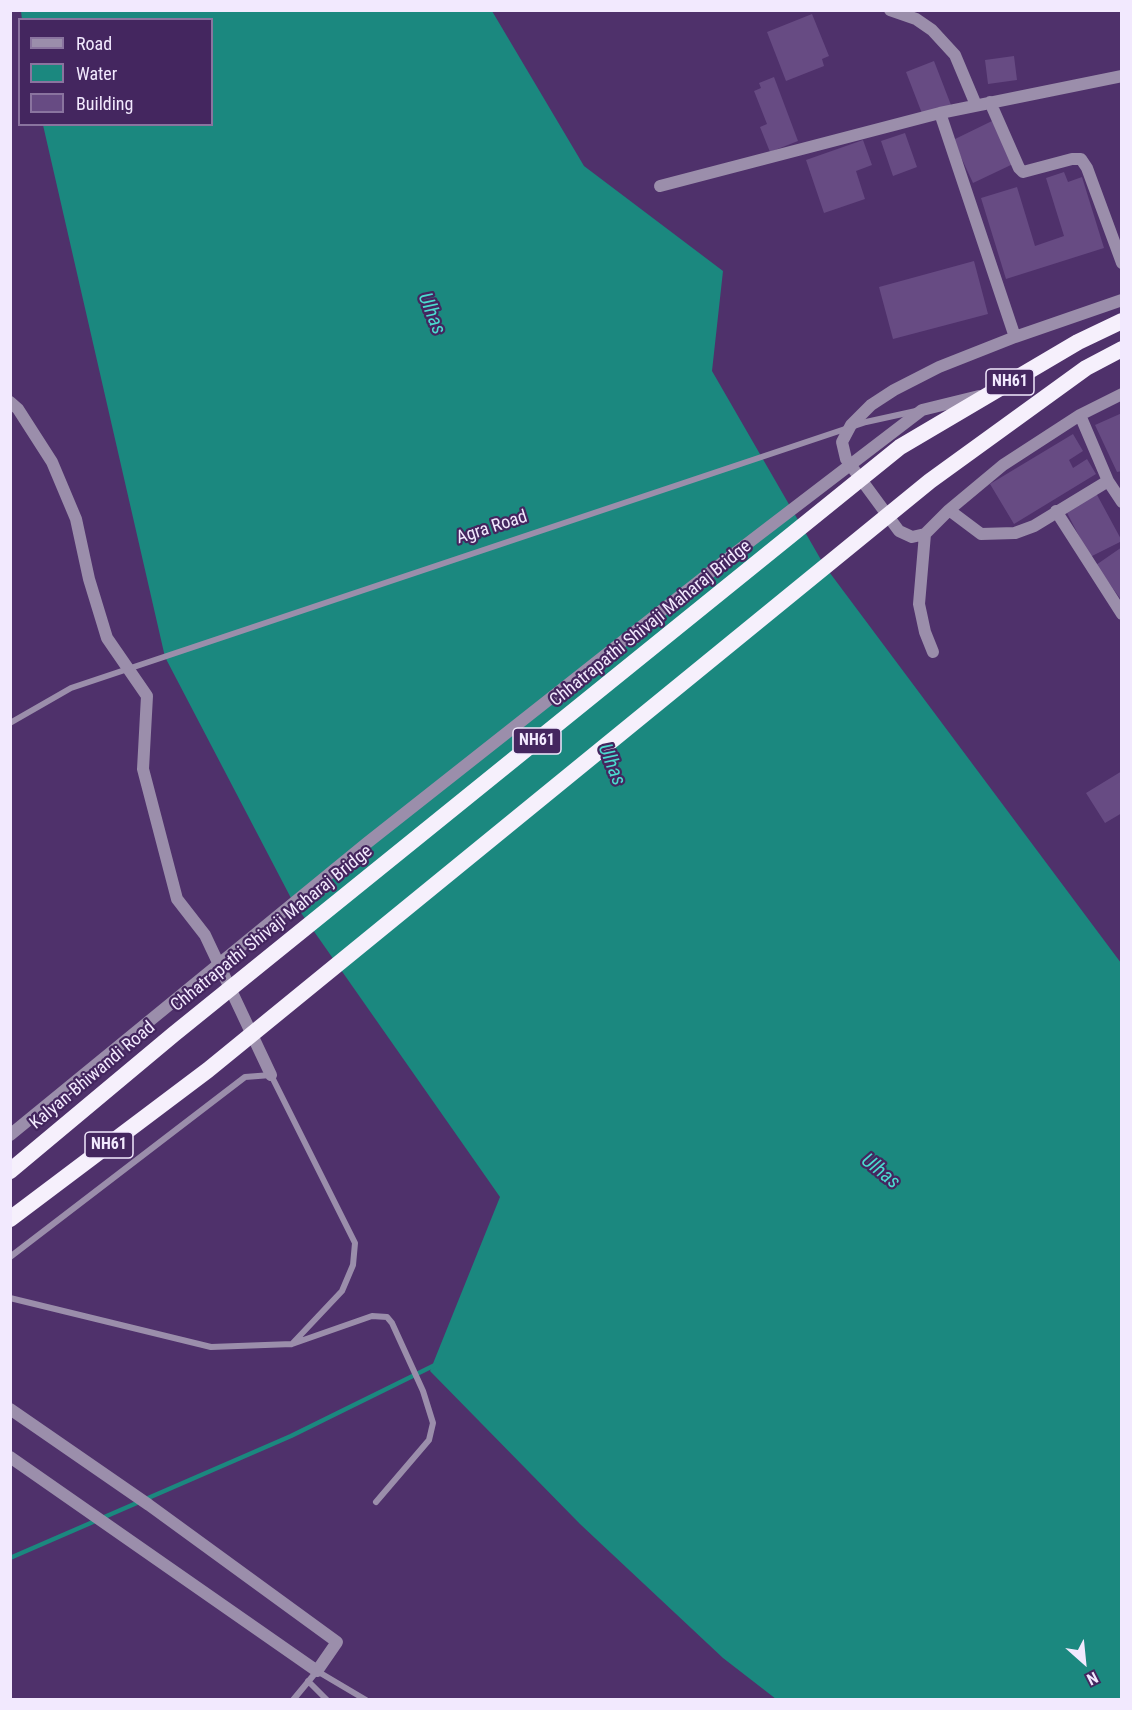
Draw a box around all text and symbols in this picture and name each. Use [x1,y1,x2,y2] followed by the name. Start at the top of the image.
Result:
[18,18,213,126] legend
[76,33,112,54] text: Road
[76,63,117,84] text: Water
[76,93,133,114] text: Building
[412,290,450,338] water label: Ulhas
[986,369,1034,395] road number: NH61
[454,506,530,550] street label: Agra Road
[546,536,756,712] street label: Chhatrapathi Shivaji Maharaj Bridge
[513,728,561,754] road number: NH61
[592,741,630,789] water label: Ulhas
[167,841,377,1017] street label: Chhatrapathi Shivaji Maharaj Bridge
[26,1017,160,1135] street label: Kalyan-Bhiwandi Road
[85,1132,133,1158] road number: NH61
[856,1149,904,1195] water label: Ulhas
[1054,1632,1114,1692] north arrow
[1084,1668,1101,1689] text: N

